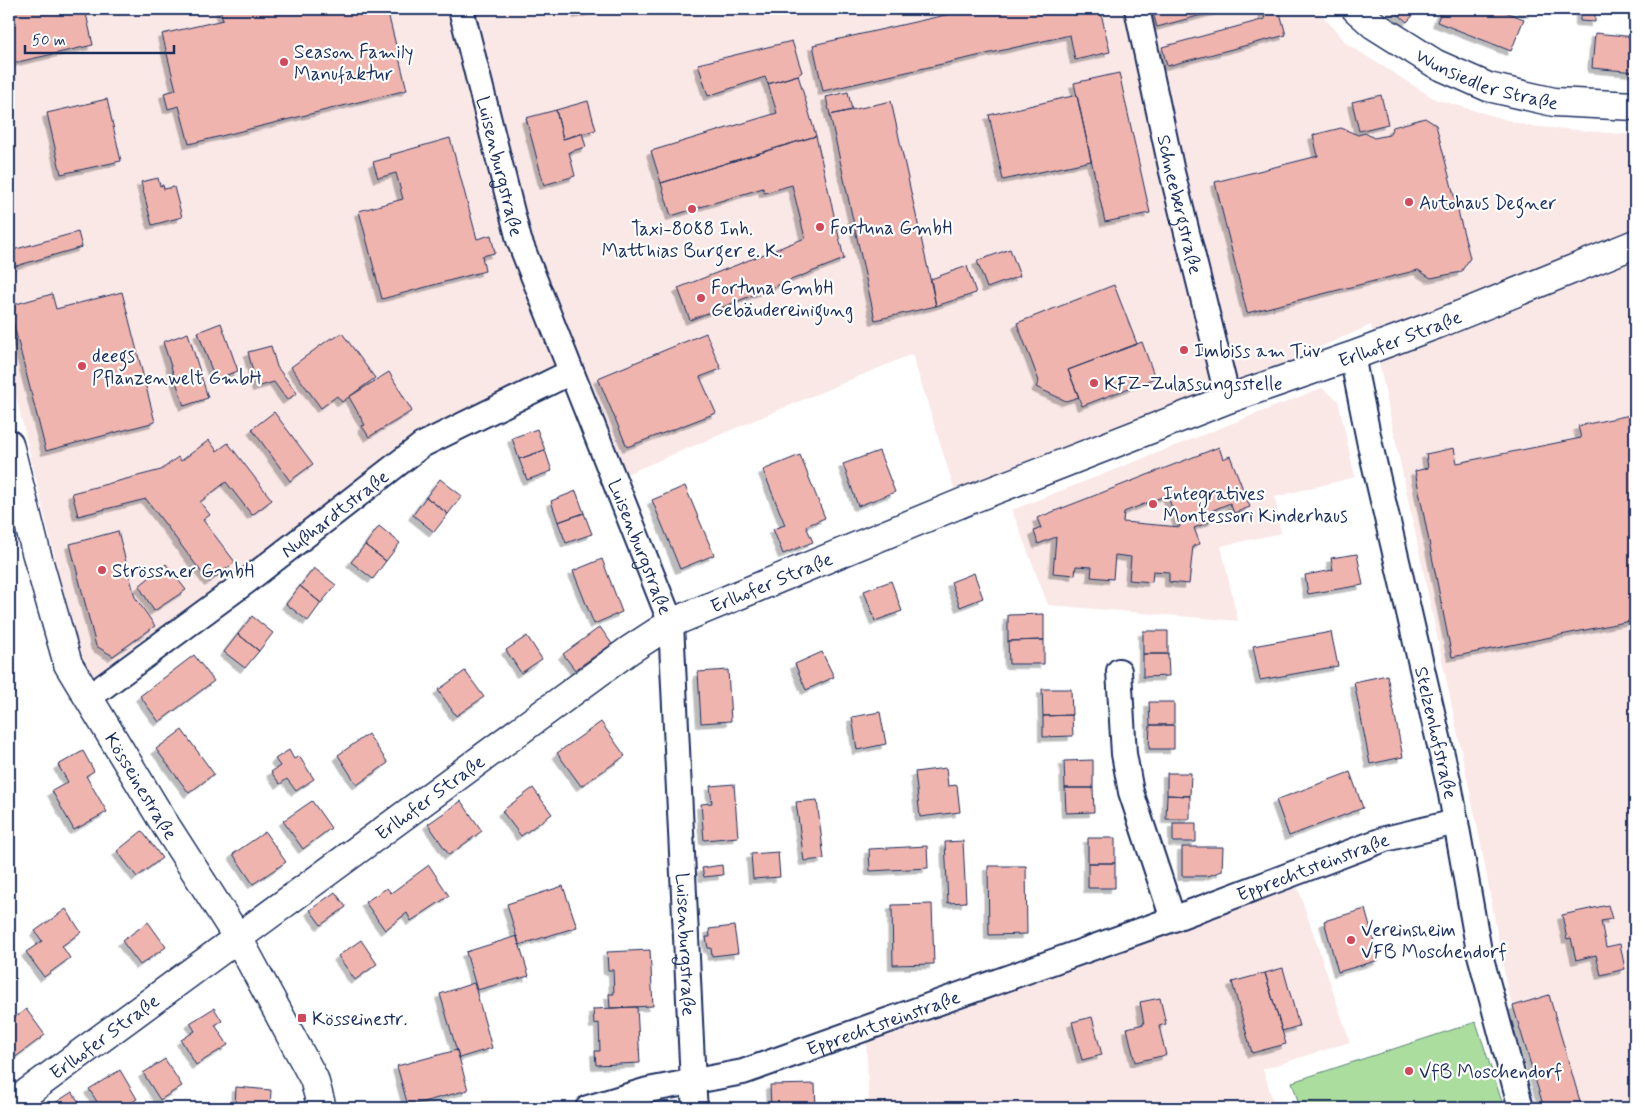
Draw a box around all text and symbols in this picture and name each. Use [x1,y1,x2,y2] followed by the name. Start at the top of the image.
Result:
[25,22,174,54] scale bar
[32,31,66,51] text: 50 m
[294,40,413,87] place label: Season Family Manufaktur
[1410,43,1561,117] street label: Wunsiedler Straße
[278,56,290,68] marker: Season Family Manufaktur
[469,94,529,239] street label: Luisenburgstraße
[1150,132,1208,277] street label: Schneebergstraße
[1419,191,1557,219] place label: Autohaus Degner
[1403,196,1415,208] marker: Autohaus Degner
[686,203,698,215] marker: Taxi-8088 Inh. Matthias Burger e. K.
[830,216,952,241] place label: Fortuna GmbH
[602,217,782,267] place label: Taxi-8088 Inh. Matthias Burger e. K.
[814,221,826,233] marker: Fortuna GmbH
[711,276,853,326] place label: Fortuna GmbH Gebäudereinigung
[695,292,707,304] marker: Fortuna GmbH Gebäudereinigung
[1335,305,1466,374] street label: Erlhofer Straße
[1194,339,1321,364] place label: Imbiss am Tüv
[92,344,262,391] place label: deegs Pflanzenwelt GmbH
[1178,344,1190,356] marker: Imbiss am Tüv
[76,360,88,372] marker: deegs Pflanzenwelt GmbH
[1104,372,1283,399] place label: KFZ-Zulassungsstelle
[1088,377,1100,389] marker: KFZ-Zulassungsstelle
[276,464,394,564] street label: Nußhardtstraße
[601,476,677,618] street label: Luisenburgstraße
[1163,482,1348,529] place label: Integratives Montessori Kinderhaus
[1147,498,1159,510] marker: Integratives Montessori Kinderhaus
[707,547,837,619] street label: Erlhofer Straße
[112,559,254,584] place label: Strössner GmbH
[96,564,108,576] marker: Strössner GmbH
[1408,664,1463,801] street label: Stelzenhofstraße
[98,728,183,845] street label: Kösseinestraße
[371,750,490,847] street label: Erlhofer Straße
[1233,828,1393,908] street label: Epprechtsteinstraße
[669,872,701,1017] street label: Luisenburgstraße
[1361,918,1507,965] place label: Vereinsheim VFB Moschendorf
[1345,934,1357,946] marker: Vereinsheim VFB Moschendorf
[804,985,964,1062] street label: Epprechtsteinstraße
[45,989,165,1086] street label: Erlhofer Straße
[312,1007,408,1032] place label: Kösseinestr.
[296,1012,308,1024] marker: Kösseinestr.
[1419,1060,1563,1085] place label: VfB Moschendorf
[1403,1065,1415,1077] marker: VfB Moschendorf

